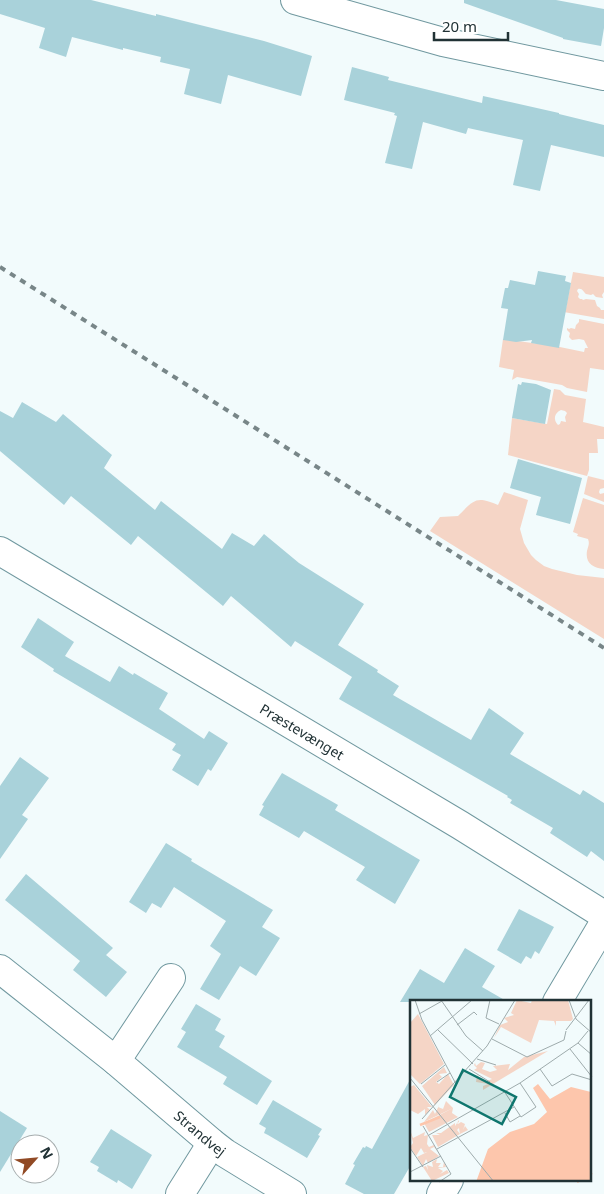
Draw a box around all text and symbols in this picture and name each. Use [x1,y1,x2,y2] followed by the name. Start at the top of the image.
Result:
[434,10,508,42] scale bar
[442,16,477,36] text: 20 m
[257,699,348,764] street label: Præstevænget
[410,1000,592,1182] inset map
[171,1106,230,1160] street label: Strandvej
[10,1134,60,1184] north arrow
[36,1143,58,1162] text: N

